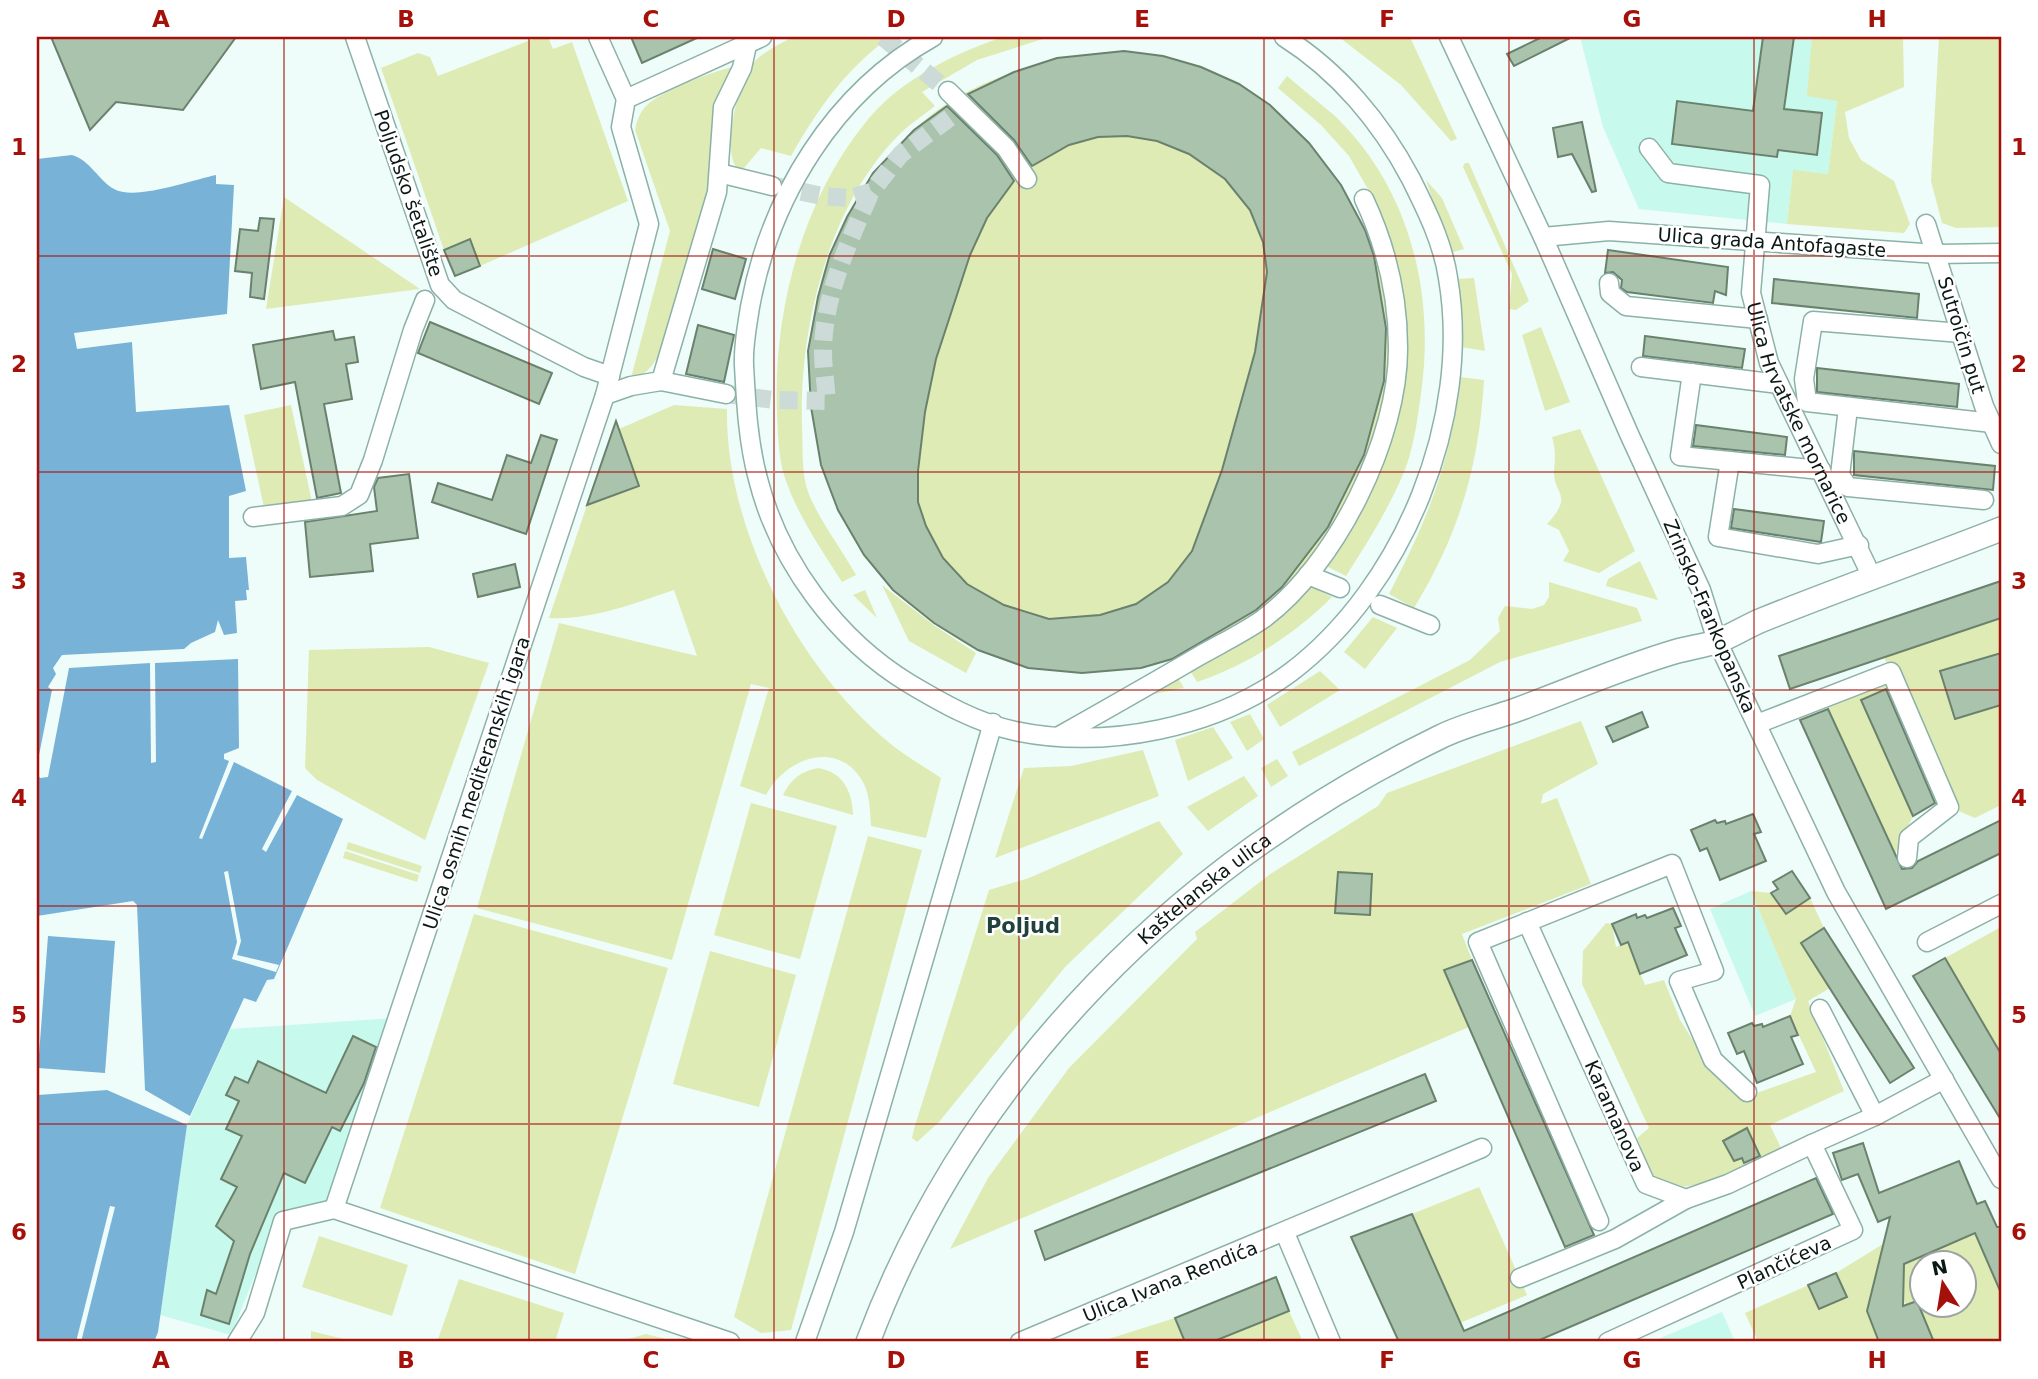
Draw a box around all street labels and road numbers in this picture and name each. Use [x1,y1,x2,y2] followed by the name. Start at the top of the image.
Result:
[370,107,448,279] street label: Poljudsko šetalište
[1657,223,1887,261] street label: Ulica grada Antofagaste
[1934,274,1990,396] street label: Sutroičin put
[1743,300,1856,527] street label: Ulica Hrvatske mornarice
[1659,516,1761,716] street label: Zrinsko-Frankopanska
[418,634,534,932] street label: Ulica osmih mediteranskih igara
[1133,828,1275,949] street label: Kaštelanska ulica
[1581,1057,1649,1175] street label: Karamanova
[1734,1231,1834,1293] street label: Plančićeva
[1079,1236,1261,1326] street label: Ulica Ivana Rendića

